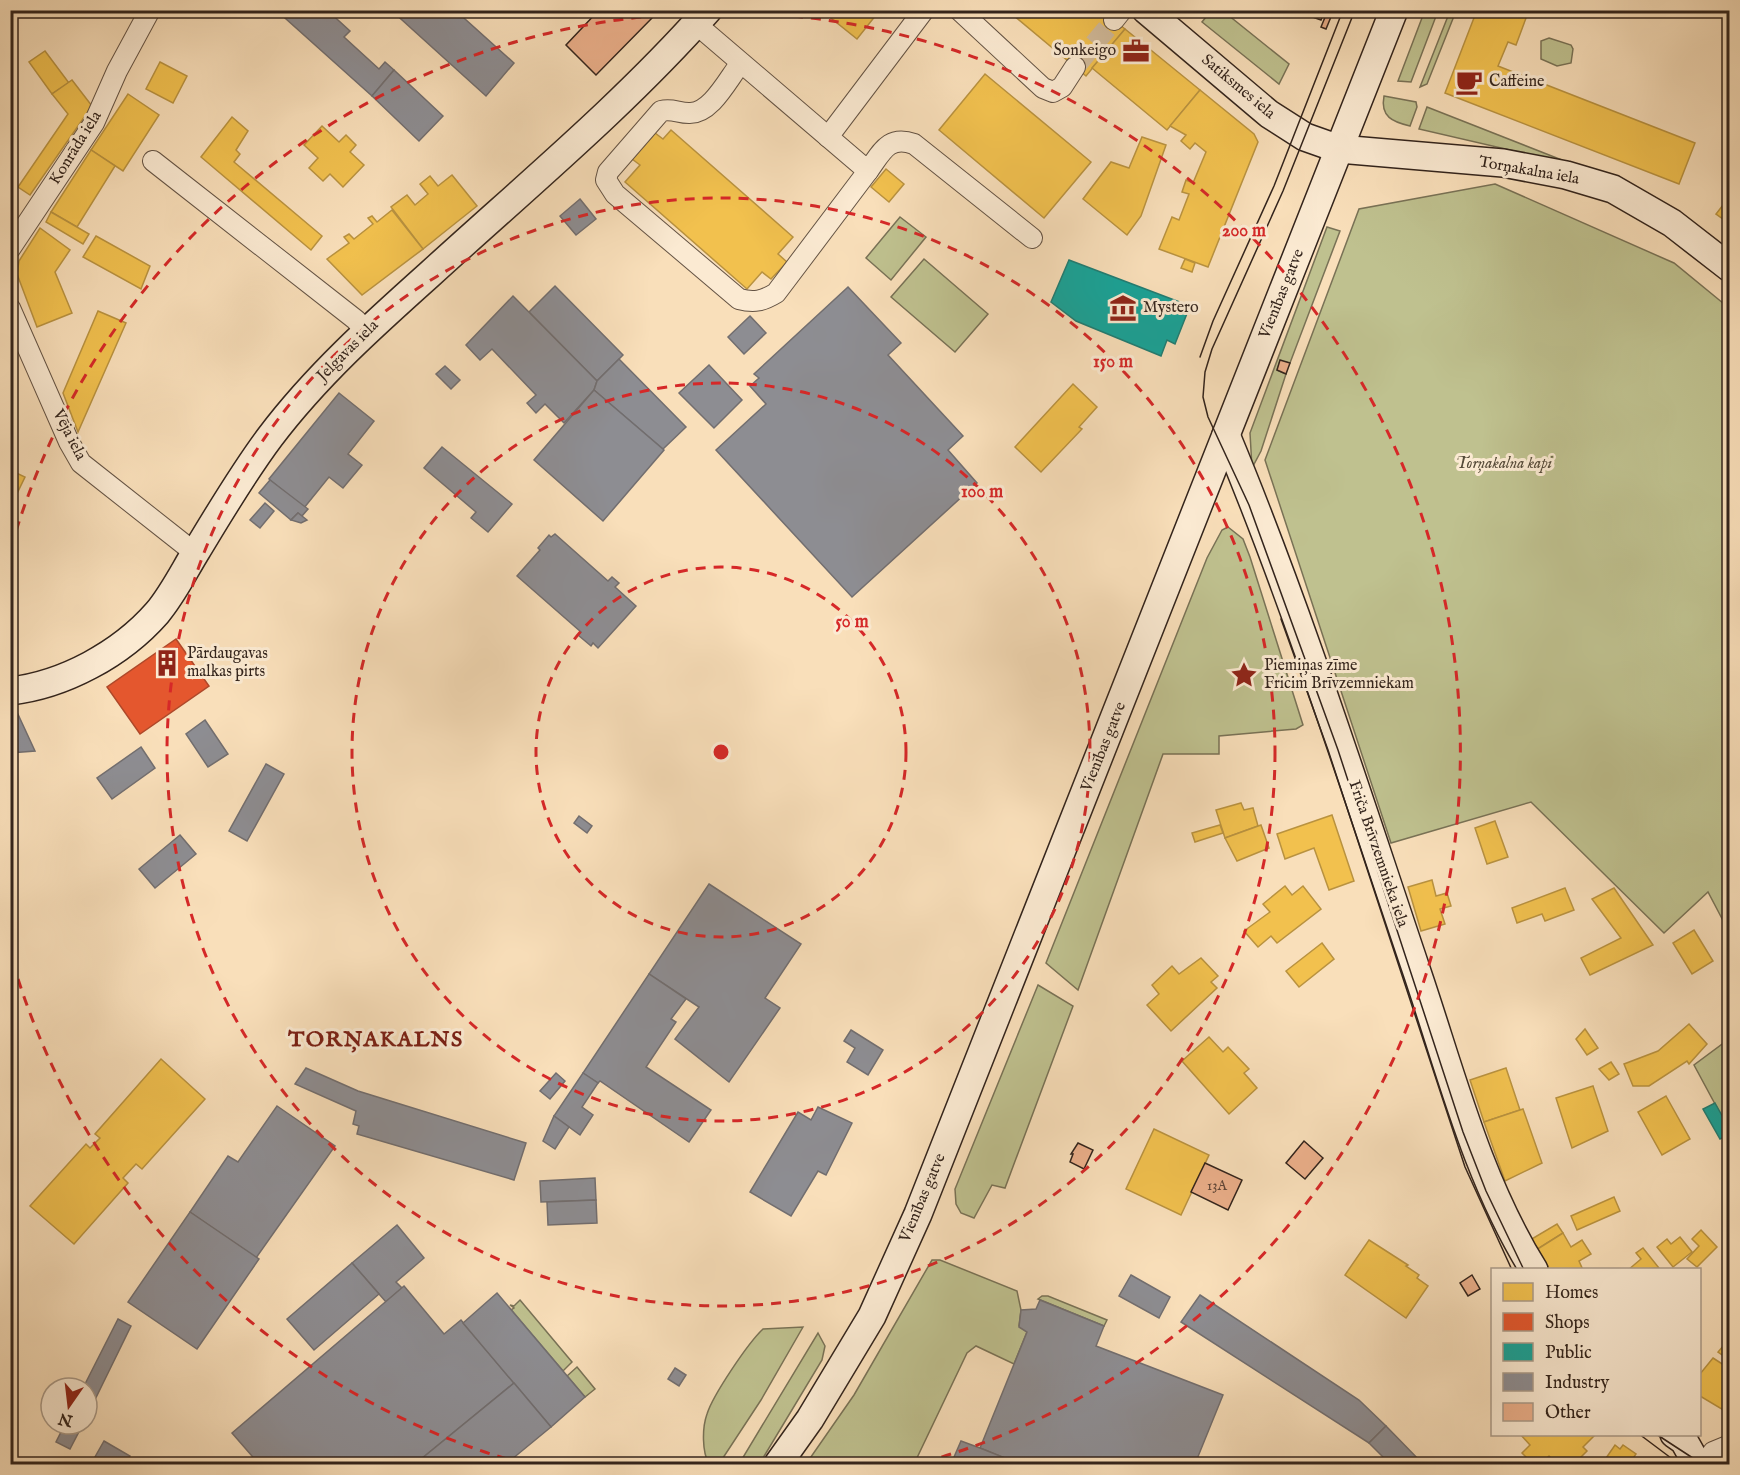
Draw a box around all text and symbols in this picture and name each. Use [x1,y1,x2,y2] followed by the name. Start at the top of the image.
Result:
[1121,36,1151,66] office icon: Sonkeigo
[1053,41,1116,61] place label: Sonkeigo
[1197,50,1279,124] street label: Satiksmes iela
[1454,67,1484,97] cafe icon: Caffeine
[1489,72,1544,92] place label: Caffeine
[45,107,107,189] street label: Konrāda iela
[1477,152,1581,190] street label: Torņakalna iela
[1222,220,1266,243] text: 200 m
[1255,246,1309,343] street label: Vienības gatve
[1108,293,1138,323] museum icon: Mystero
[1143,298,1199,318] place label: Mystero
[312,316,383,387] street label: Jelgavas iela
[1093,351,1133,374] text: 150 m
[47,405,90,464] street label: Vēja iela
[1456,454,1554,474] park label: Torņakalna kapi
[961,481,1003,504] text: 100 m
[835,611,869,634] text: 50 m
[187,644,268,682] place label: Pārdaugavas malkas pirts
[152,648,182,678] building icon: Pārdaugavas malkas pirts
[1264,656,1414,694] place label: Piemiņas zīme Fricim Brīvzemniekam
[1229,660,1259,690] place icon: Piemiņas zīme Fricim Brīvzemniekam
[1077,699,1131,796] street label: Vienības gatve
[711,742,731,762] centre of rings
[1343,778,1413,930] street label: Friča Brīvzemnieka iela
[287,1026,464,1054] district label: TORŅAKALNS
[895,1150,951,1246] street label: Vienības gatve
[1207,1177,1227,1195] house number: 13A
[1491,1268,1701,1436] legend
[1545,1282,1598,1305] text: Homes
[1545,1312,1590,1335] text: Shops
[1545,1342,1592,1365] text: Public
[1545,1372,1609,1395] text: Industry
[39,1376,99,1436] north arrow
[1545,1402,1591,1425] text: Other
[57,1407,76,1430] text: N

